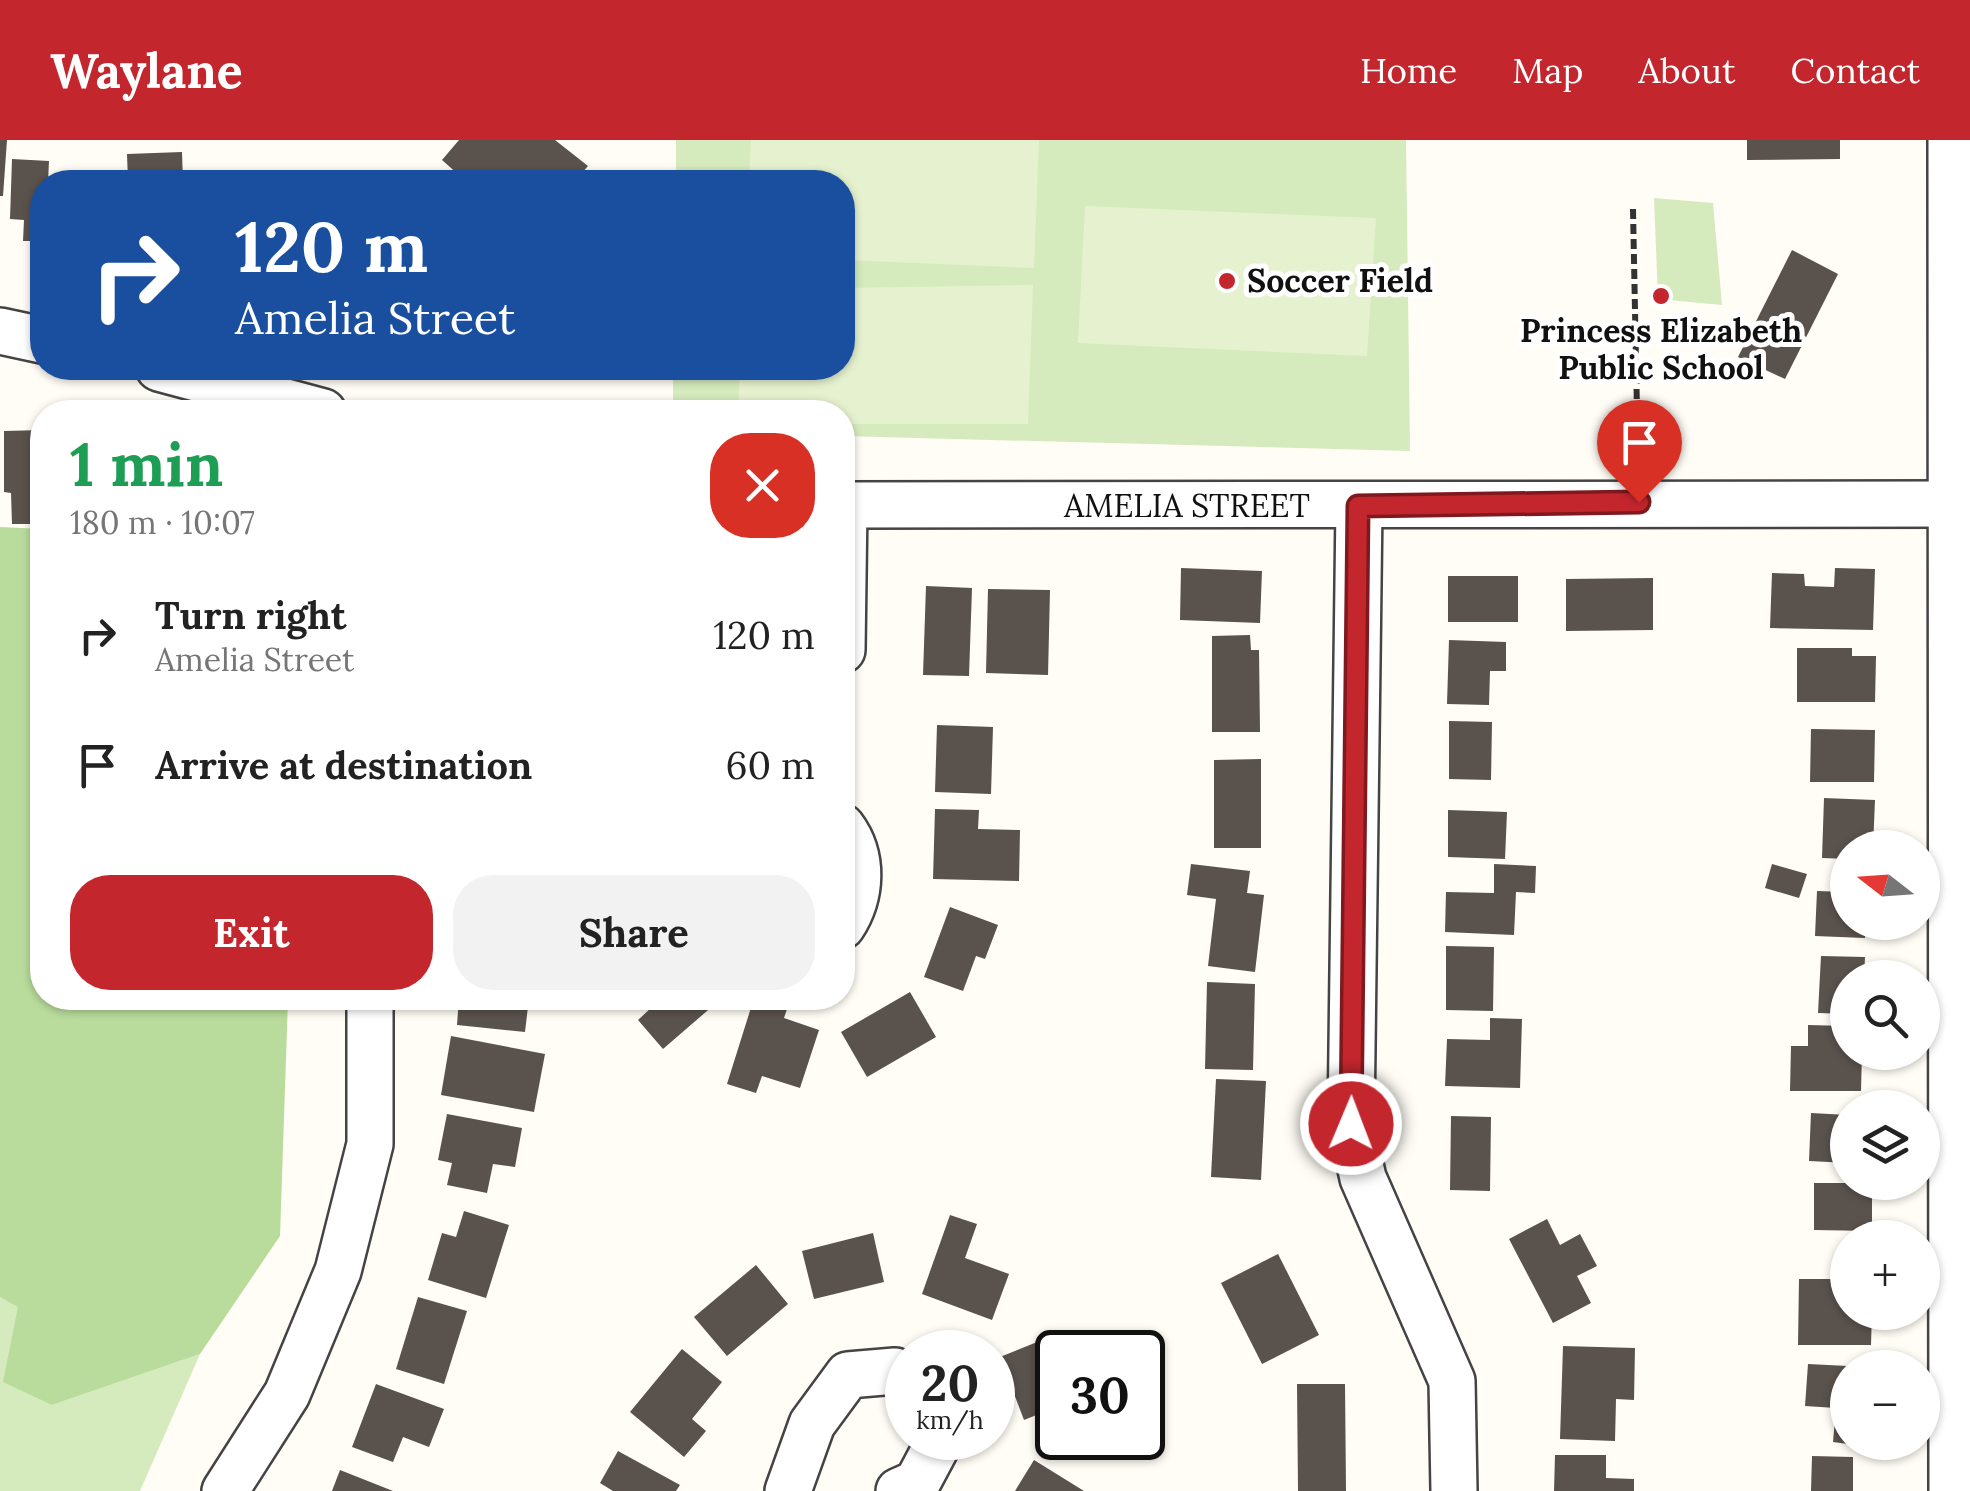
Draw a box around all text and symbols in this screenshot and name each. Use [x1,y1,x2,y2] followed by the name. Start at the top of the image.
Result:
[50,40,243,101] text: Waylane
[1360,48,1457,93] text: Home
[1512,48,1583,93] text: Map
[1638,48,1736,93] text: About
[1791,48,1920,93] text: Contact
[235,202,428,291] text: 120 m
[70,210,200,340] icon: right
[1247,260,1433,301] place label: Soccer Field
[1216,270,1238,292] marker: Soccer Field
[1650,285,1672,307] marker: Princess Elizabeth Public School
[235,289,515,346] text: Amelia Street
[1520,310,1802,388] place label: Princess Elizabeth Public School
[1597,400,1682,503] pin
[1612,415,1667,470] icon: arrive
[70,426,223,502] text: 1 min
[710,433,815,538] button: close
[1063,485,1310,526] street label: AMELIA STREET
[70,502,255,543] text: 180 m · 10:07
[155,591,346,639] text: Turn right
[70,608,125,663] icon: right
[713,611,815,659] text: 120 m
[155,639,354,680] text: Amelia Street
[70,738,125,793] icon: arrive
[155,741,532,789] text: Arrive at destination
[725,741,815,789] text: 60 m
[1830,830,1940,940] north arrow
[1830,830,1940,1460] map controls
[70,875,433,990] button: Exit
[453,875,815,990] button: Share
[1830,960,1940,1070] button: search
[1299,1072,1403,1176] position arrow
[1830,1090,1940,1200] button: layers
[1830,1220,1940,1330] button: +
[1035,1330,1165,1460] speed limit sign: 30
[1830,1350,1940,1460] button: −
[921,1351,979,1415] text: 20
[916,1404,984,1436] text: km/h

